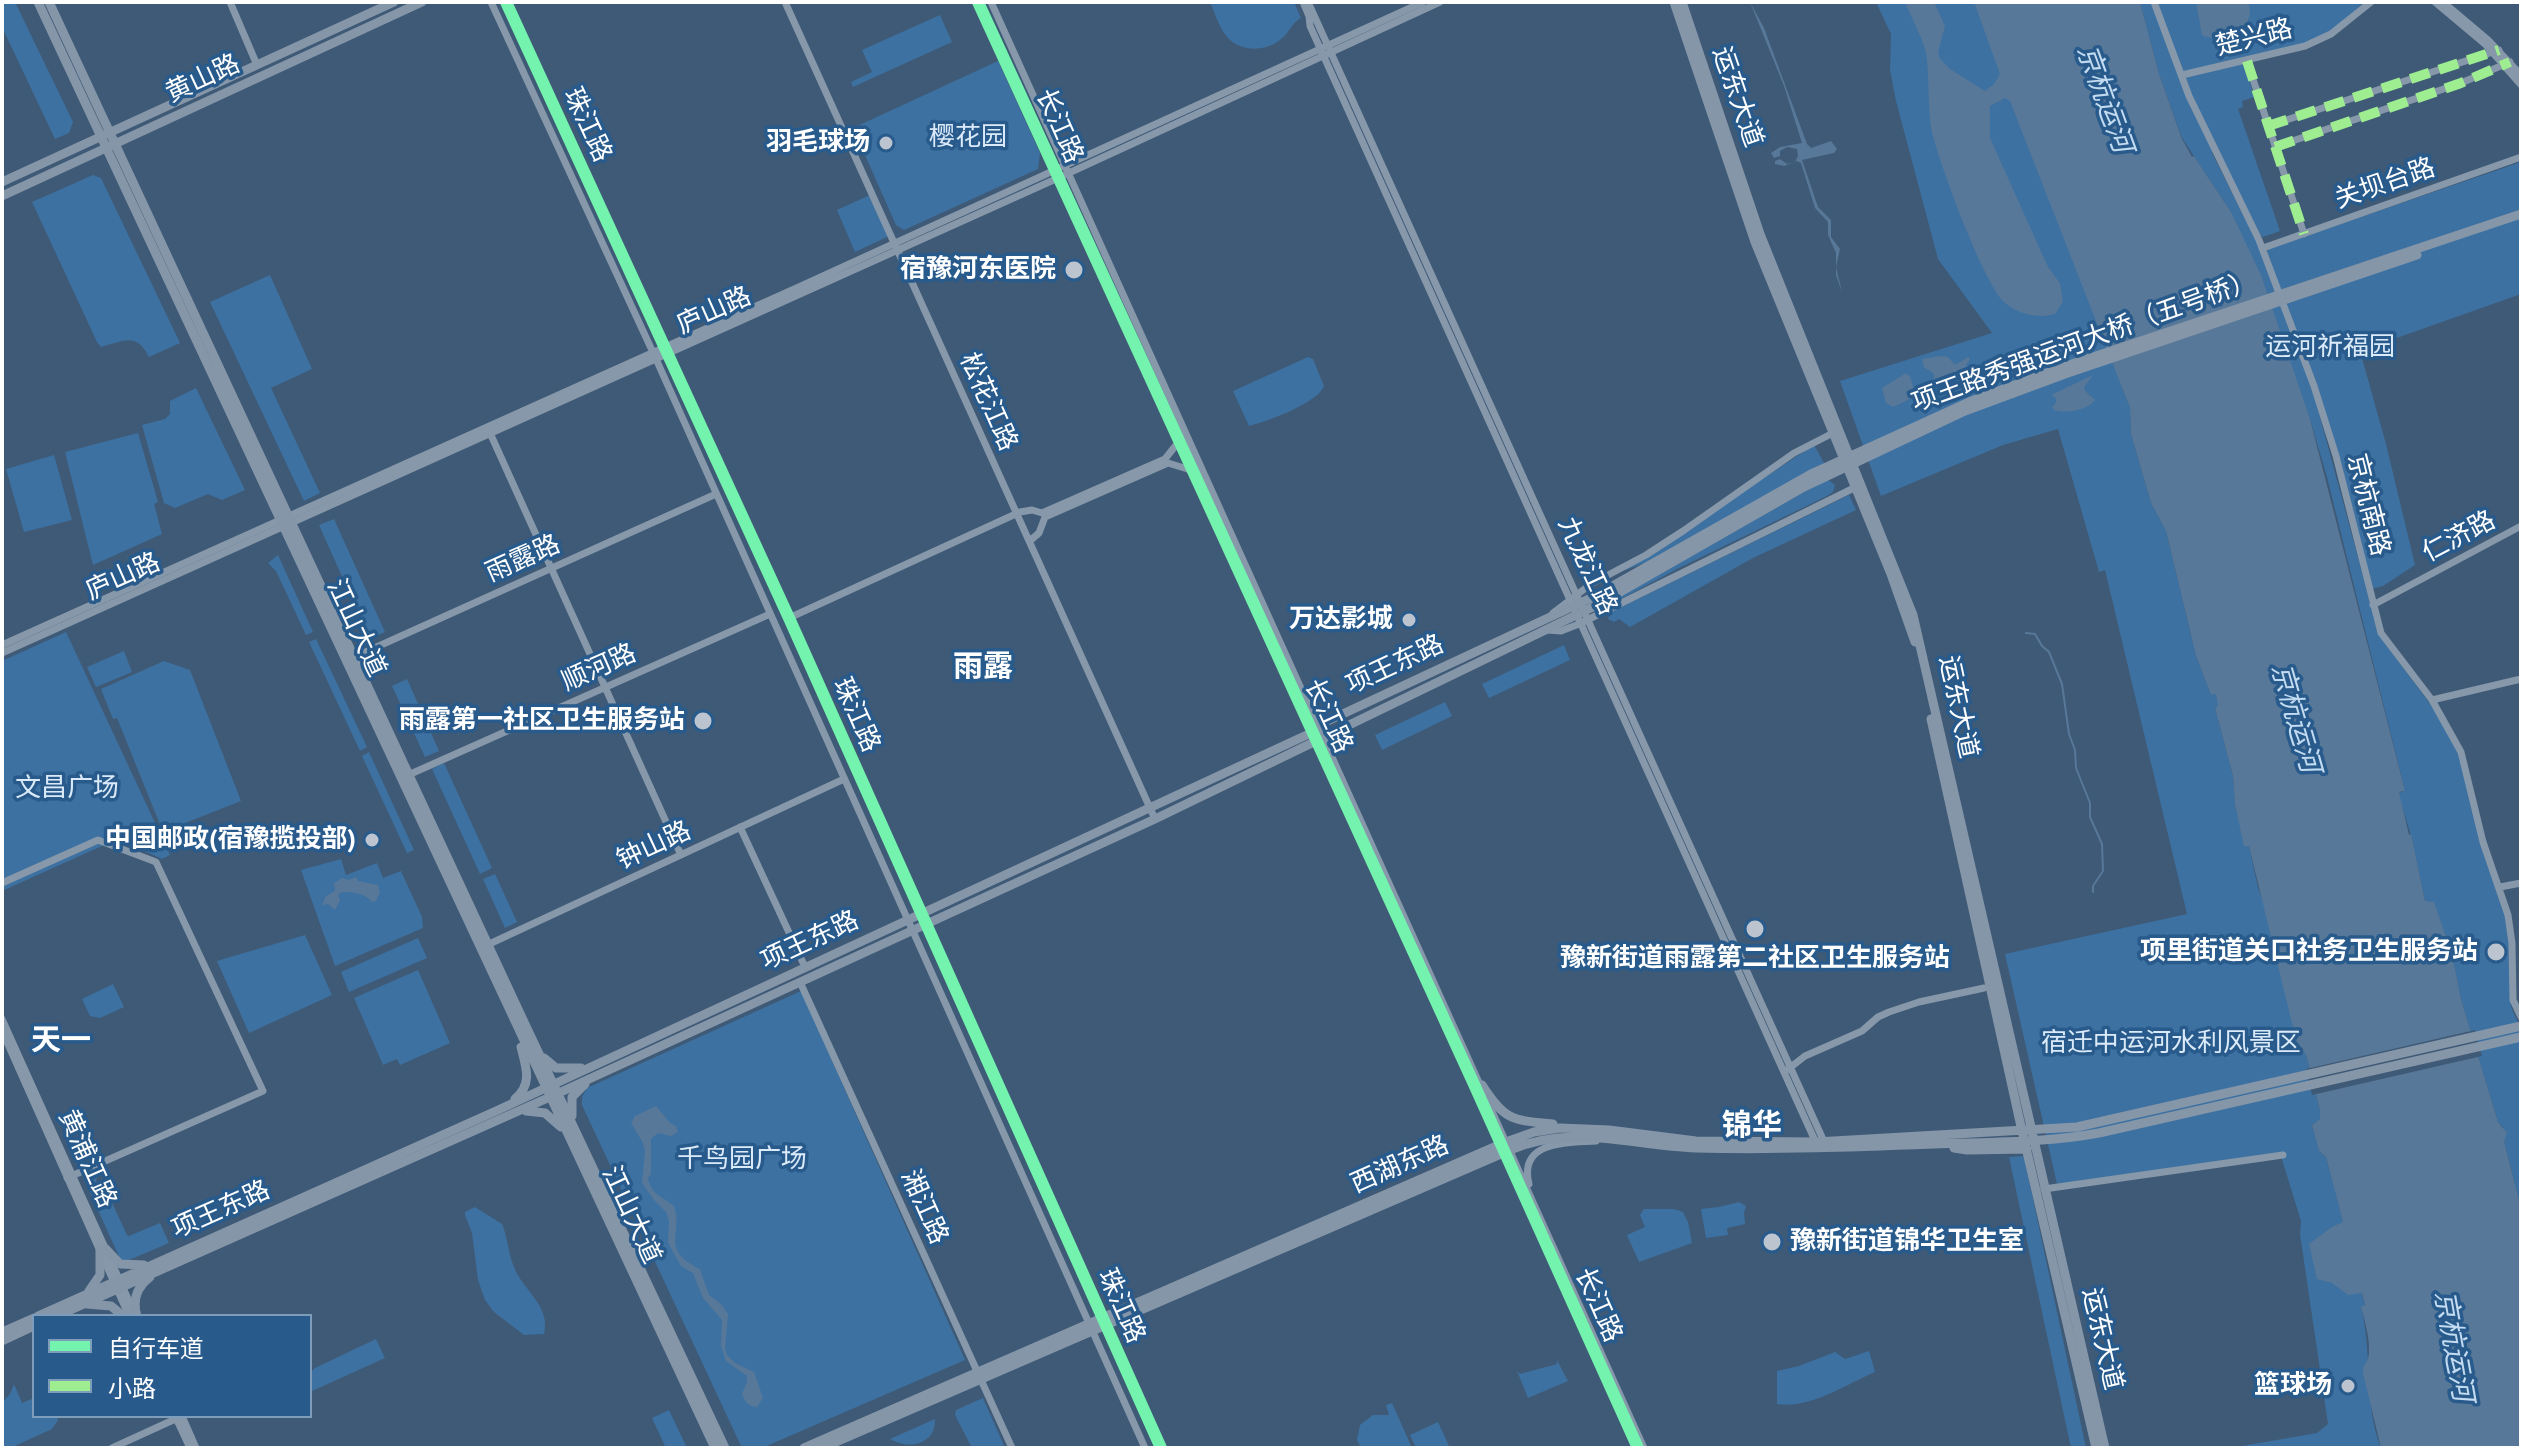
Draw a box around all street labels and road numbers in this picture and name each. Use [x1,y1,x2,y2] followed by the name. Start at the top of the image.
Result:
[2212,13,2296,63] street label: 楚兴路
[1705,43,1769,151] street label: 运东大道
[161,48,245,110] street label: 黄山路
[556,83,618,167] street label: 珠江路
[1029,84,1089,168] street label: 长江路
[2331,152,2439,216] street label: 关坝台路
[1908,265,2260,419] street label: 项王路秀强运河大桥（五号桥）
[672,281,756,341] street label: 庐山路
[953,348,1023,456] street label: 松花江路
[2340,451,2396,559] street label: 京杭南路
[2417,505,2501,569] street label: 仁济路
[1551,512,1623,620] street label: 九龙江路
[481,529,565,589] street label: 雨露路
[81,547,165,607] street label: 庐山路
[320,574,392,682] street label: 江山大道
[1341,629,1449,701] street label: 项王东路
[557,638,641,698] street label: 顺河路
[1932,653,1984,761] street label: 运东大道
[826,673,886,757] street label: 珠江路
[1297,674,1359,758] street label: 长江路
[612,815,696,877] street label: 钟山路
[756,905,864,977] street label: 项王东路
[52,1105,122,1213] street label: 黄浦江路
[1346,1130,1454,1200] street label: 西湖东路
[595,1161,667,1269] street label: 江山大道
[894,1165,954,1249] street label: 湘江路
[167,1175,275,1245] street label: 项王东路
[1568,1263,1628,1347] street label: 长江路
[1091,1264,1151,1348] street label: 珠江路
[2075,1285,2129,1393] street label: 运东大道

